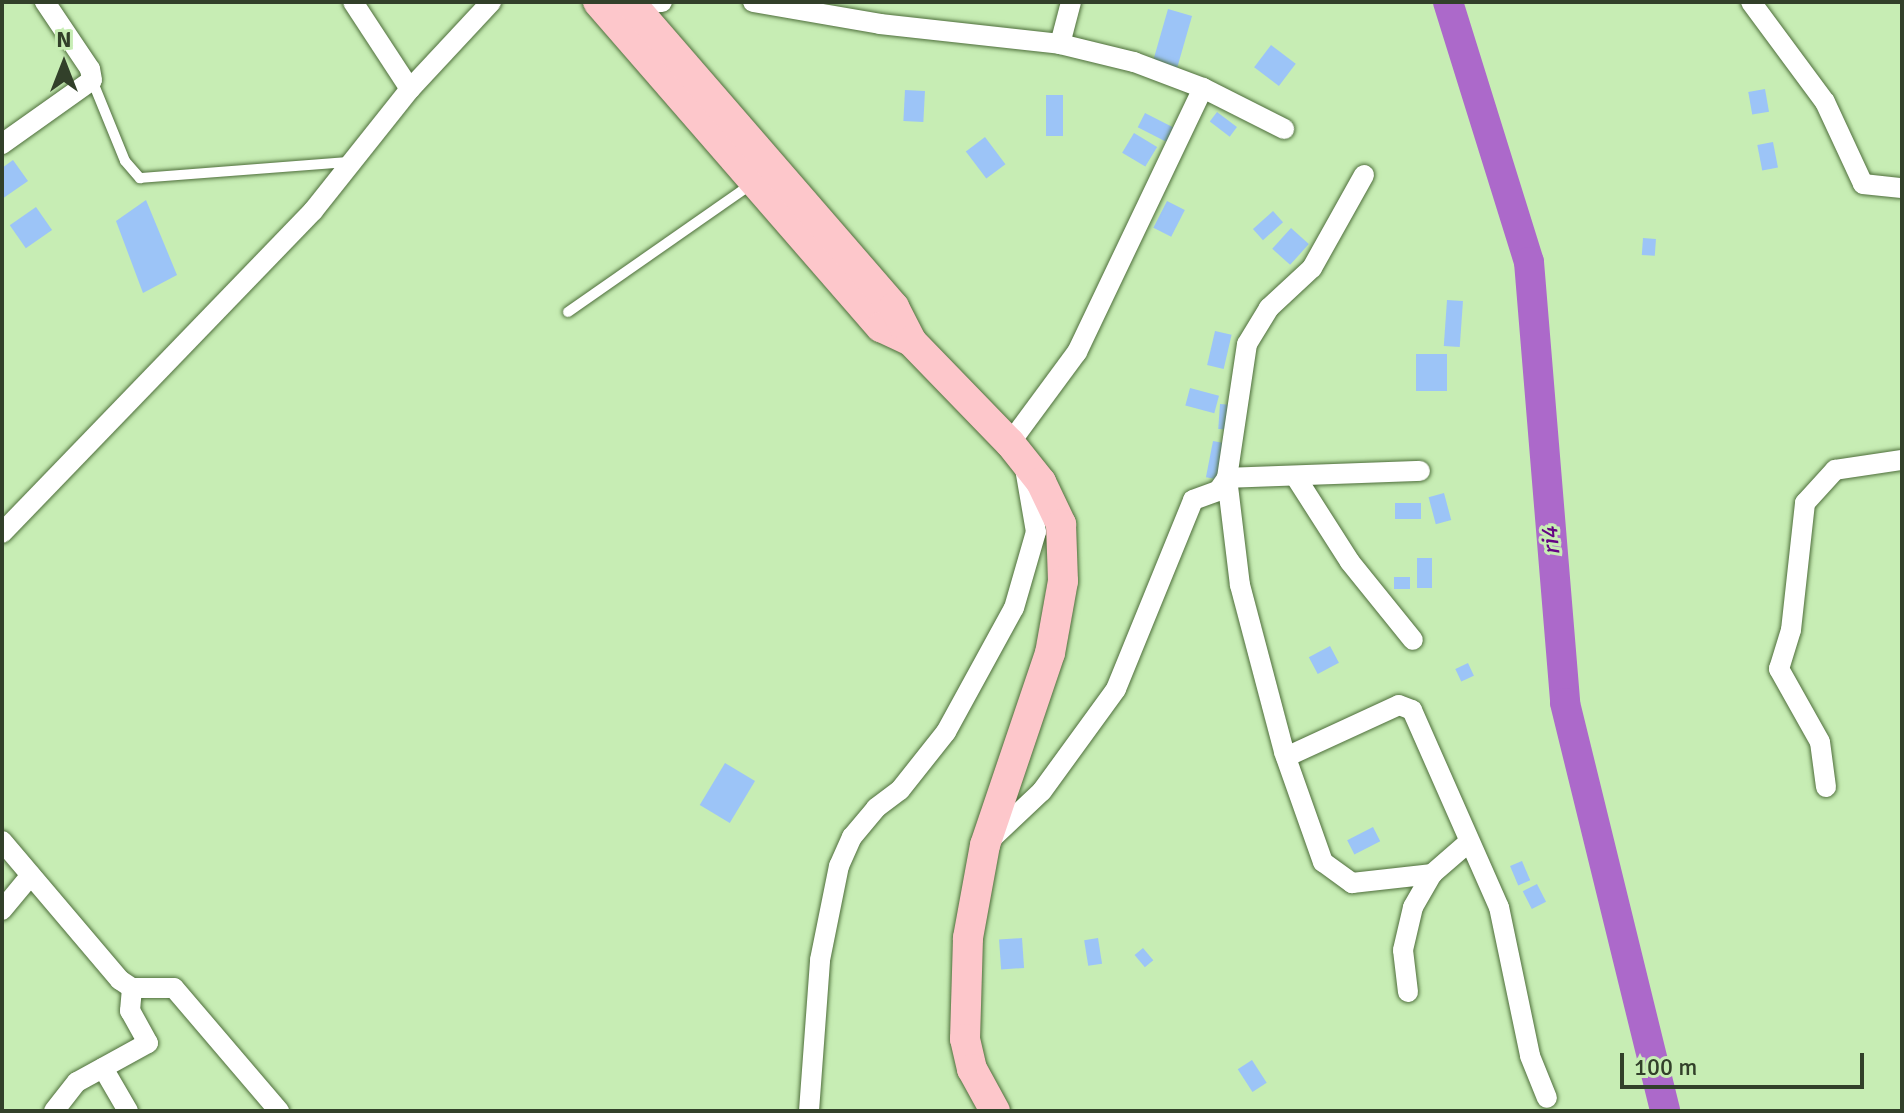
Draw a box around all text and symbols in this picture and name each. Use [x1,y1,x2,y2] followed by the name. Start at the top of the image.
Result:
[24,24,104,104] north arrow
[56,26,72,53] text: N
[1535,525,1567,557] water label: ri4
[1624,1037,1868,1087] scale bar
[1634,1052,1697,1082] text: 100 m

